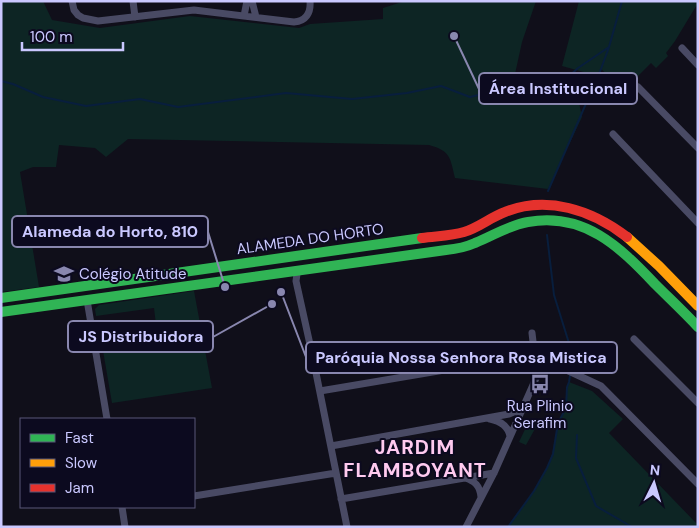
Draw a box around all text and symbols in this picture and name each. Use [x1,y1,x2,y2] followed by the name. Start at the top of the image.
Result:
[22,20,124,52] scale bar
[30,27,73,47] text: 100 m
[479,73,637,104] callout: Área Institucional
[489,78,627,99] text: Área Institucional
[12,216,208,247] callout: Alameda do Horto, 810
[235,219,385,259] street label: ALAMEDA DO HORTO
[22,221,198,242] text: Alameda do Horto, 810
[53,263,75,285] school or university icon: Colégio Atitude
[79,264,187,284] place label: Colégio Atitude
[68,321,213,352] callout: JS Distribuidora
[79,326,203,347] text: JS Distribuidora
[306,342,617,373] callout: Paróquia Nossa Senhora Rosa Mistica
[315,347,607,368] text: Paróquia Nossa Senhora Rosa Mistica
[529,373,551,395] bus stop icon: Rua Plinio Serafim
[507,396,573,433] place label: Rua Plinio Serafim
[20,418,195,508] legend
[65,428,94,448] text: Fast
[343,434,487,483] district label: JARDIM FLAMBOYANT
[65,453,98,473] text: Slow
[629,458,679,508] north arrow
[649,461,661,479] text: N
[65,478,94,498] text: Jam

